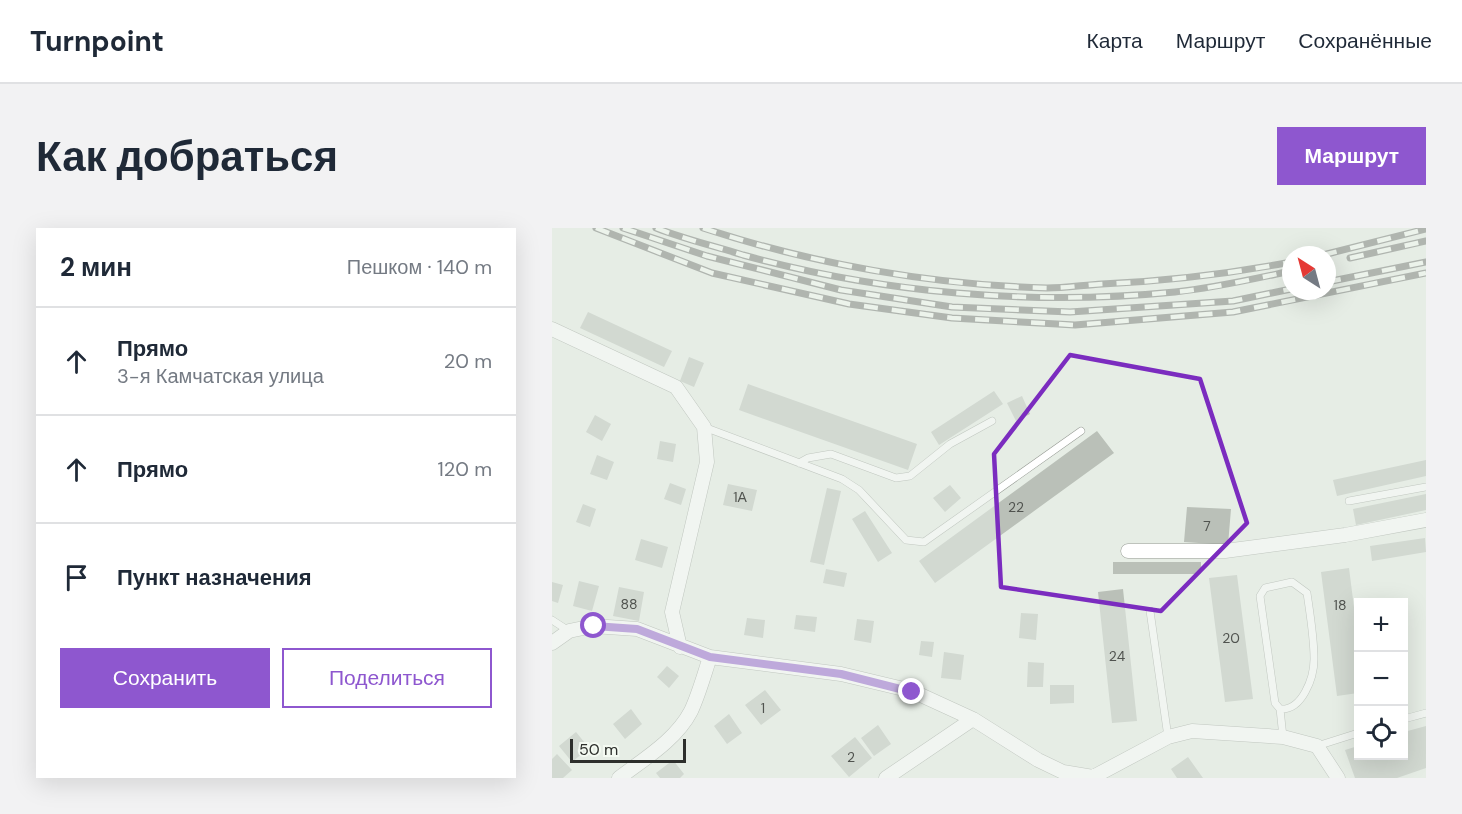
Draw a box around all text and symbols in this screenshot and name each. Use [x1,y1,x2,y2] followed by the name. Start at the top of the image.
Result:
[30,23,164,60] text: Turnpoint
[1087,27,1143,55] text: Карта
[1176,27,1265,55] text: Маршрут
[1298,27,1432,55] text: Сохранённые
[1277,127,1426,185] button: Маршрут
[36,129,338,184] text: Как добраться
[1282,246,1336,300] north arrow
[60,250,132,284] text: 2 мин
[347,254,492,280] text: Пешком · 140 m
[117,334,188,363] text: Прямо
[60,345,93,378] icon: ahead
[444,348,492,374] text: 20 m
[117,363,324,389] text: 3-я Камчатская улица
[60,453,93,486] icon: ahead
[117,455,188,484] text: Прямо
[438,456,492,482] text: 120 m
[733,488,748,506] house number: 1А
[1008,498,1024,516] house number: 22
[1203,517,1211,535] house number: 7
[60,561,93,594] icon: arrive
[117,563,312,592] text: Пункт назначения
[620,595,638,613] house number: 88
[1334,596,1346,614] house number: 18
[1354,598,1408,760] map controls
[1354,598,1408,652] button: +
[580,612,606,638] route start
[1222,629,1240,647] house number: 20
[1109,647,1126,665] house number: 24
[60,648,270,708] button: Сохранить
[282,648,492,708] button: Поделиться
[1354,652,1408,706] button: −
[898,678,924,704] route end
[761,699,765,717] house number: 1
[1354,706,1408,760] button: locate
[570,736,686,764] scale bar
[579,739,618,760] text: 50 m
[847,748,855,766] house number: 2

